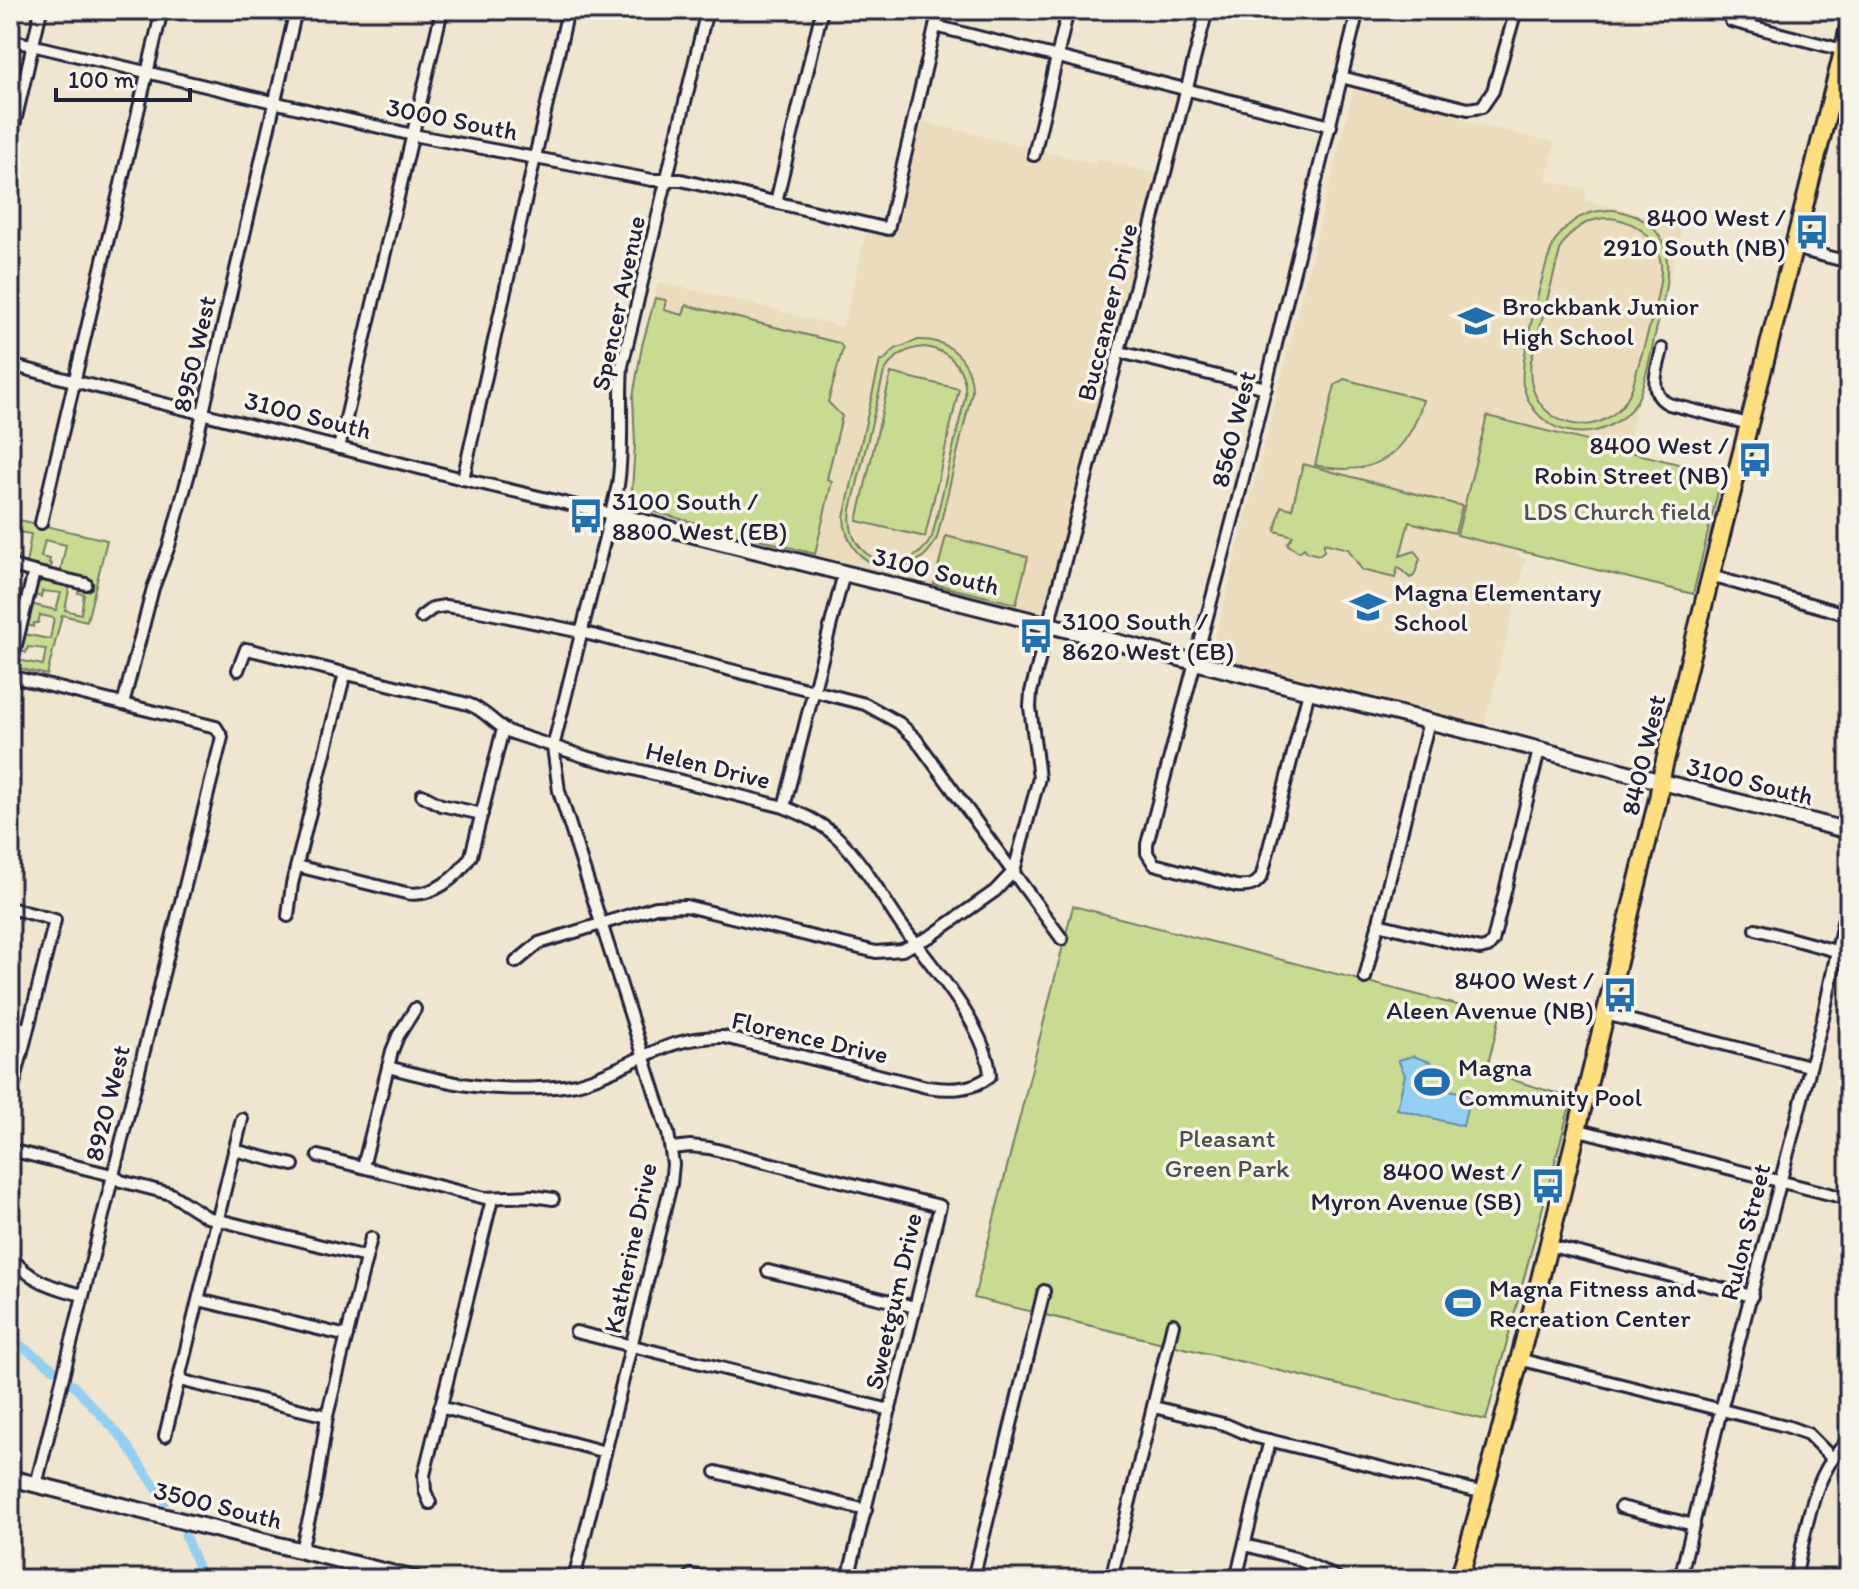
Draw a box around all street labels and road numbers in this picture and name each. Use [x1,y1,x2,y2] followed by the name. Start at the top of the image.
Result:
[384,91,520,147] street label: 3000 South
[584,213,652,393] street label: Spencer Avenue
[1069,220,1145,404] street label: Buccaneer Drive
[165,292,223,415] street label: 8950 West
[1203,367,1263,490] street label: 8560 West
[241,384,375,446] street label: 3100 South
[869,540,1003,602] street label: 3100 South
[1614,691,1672,818] street label: 8400 West
[642,734,774,796] street label: Helen Drive
[1683,750,1817,812] street label: 3100 South
[729,1003,891,1071] street label: Florence Drive
[77,1041,137,1164] street label: 8920 West
[596,1160,664,1336] street label: Katherine Drive
[1713,1160,1777,1304] street label: Rulon Street
[857,1210,929,1392] street label: Sweetgum Drive
[151,1474,285,1536] street label: 3500 South

